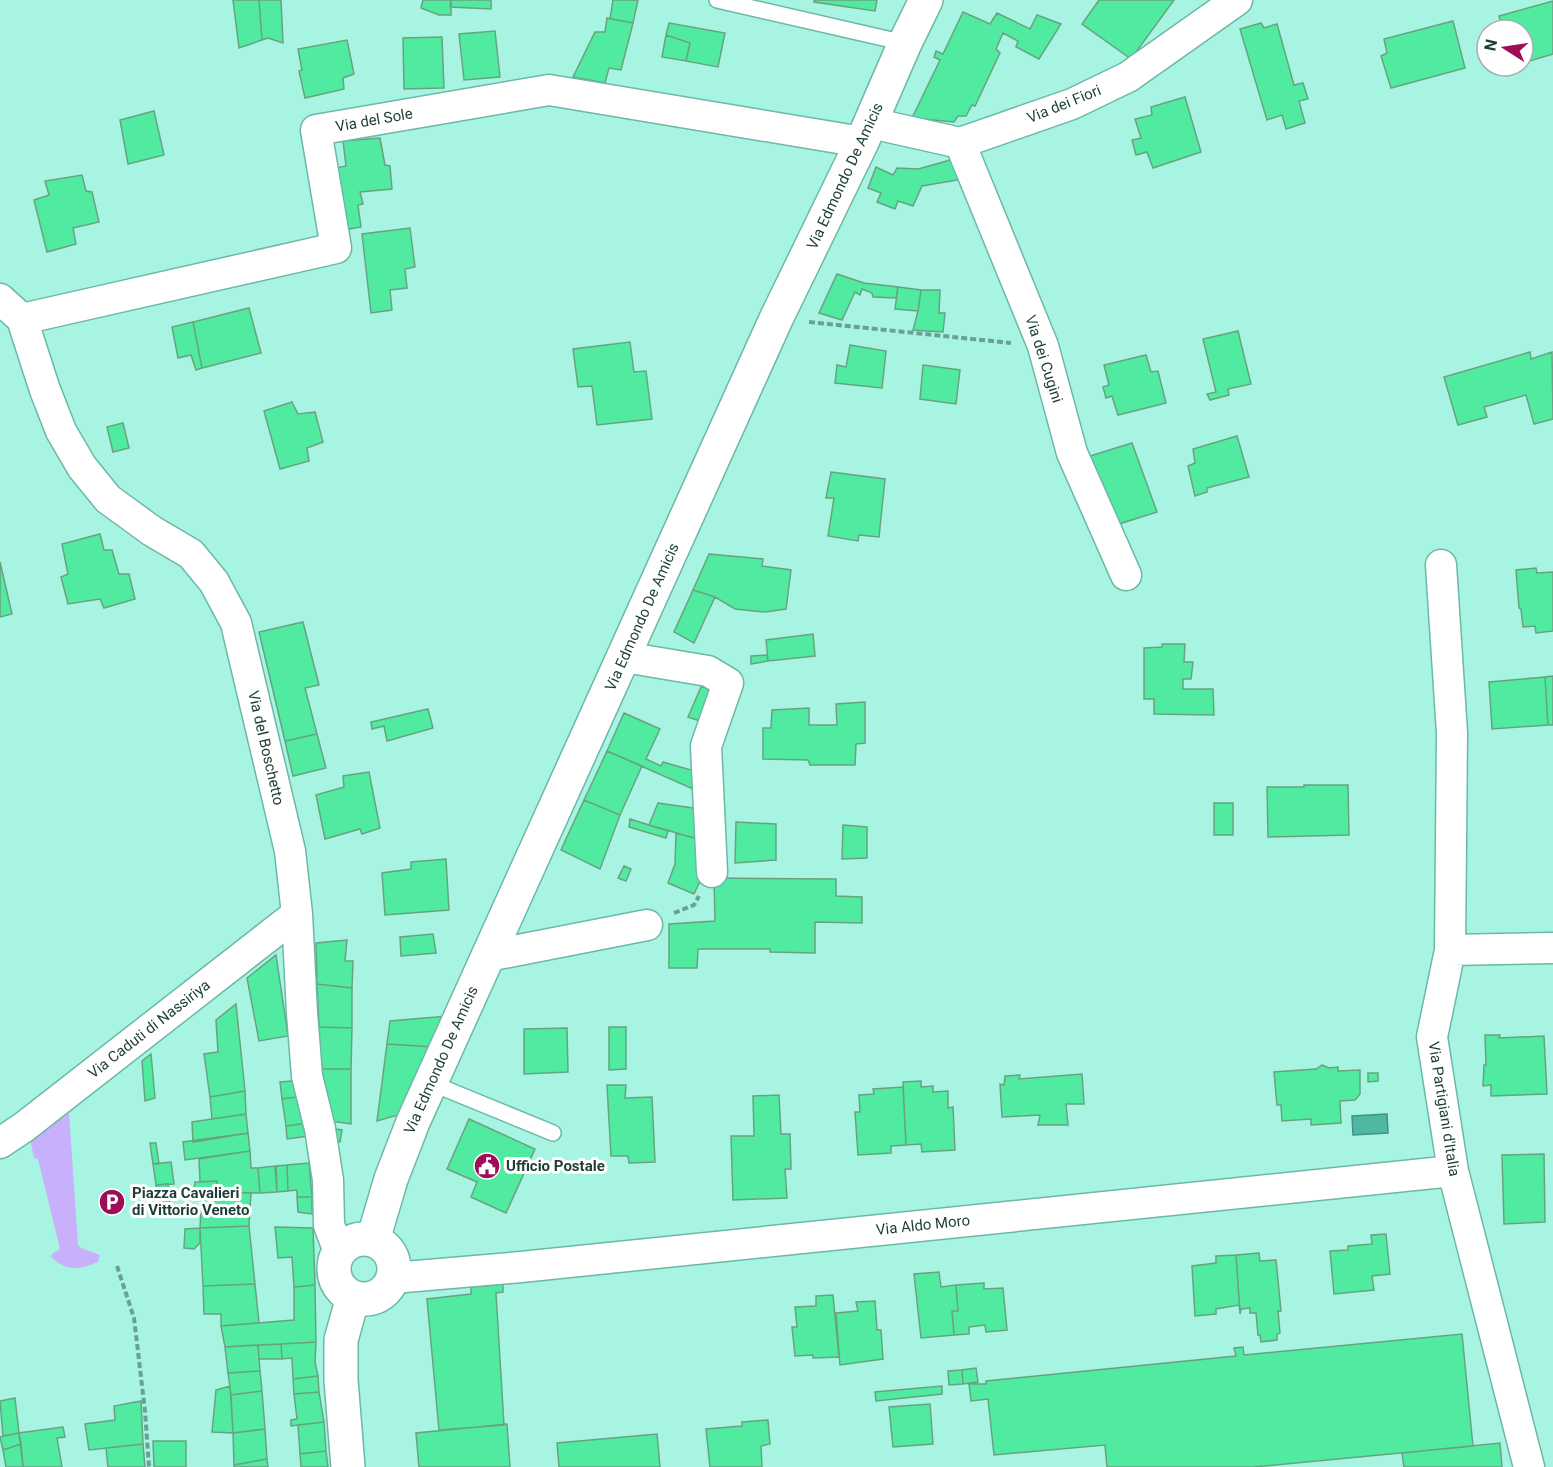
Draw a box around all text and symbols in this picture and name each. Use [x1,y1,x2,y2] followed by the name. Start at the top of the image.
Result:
[1475,18,1535,78] north arrow
[1480,37,1501,52] text: N
[1024,81,1104,127] street label: Via dei Fiori
[803,100,887,252] street label: Via Edmondo De Amicis
[334,104,414,136] street label: Via del Sole
[1021,313,1067,405] street label: Via dei Cugini
[601,540,683,694] street label: Via Edmondo De Amicis
[244,689,288,807] street label: Via del Boschetto
[84,976,214,1082] street label: Via Caduti di Nassiriya
[400,983,482,1137] street label: Via Edmondo De Amicis
[1424,1040,1464,1178] street label: Via Partigiani d'Italia
[472,1151,502,1181] public building icon: Ufficio Postale
[506,1157,605,1175] place label: Ufficio Postale
[132,1184,249,1219] place label: Piazza Cavalieri di Vittorio Veneto
[97,1187,127,1217] parking icon: Piazza Cavalieri di Vittorio Veneto
[875,1211,971,1239] street label: Via Aldo Moro

